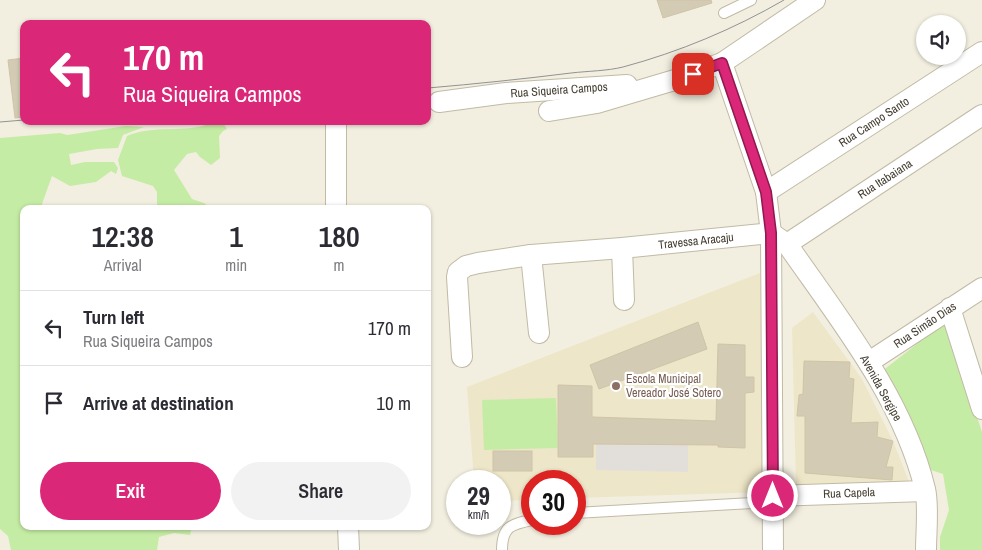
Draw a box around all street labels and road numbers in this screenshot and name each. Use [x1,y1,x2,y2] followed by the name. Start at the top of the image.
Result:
[510,79,608,101] street label: Rua Siqueira Campos
[836,93,912,151] street label: Rua Campo Santo
[855,155,916,203] street label: Rua Itabaiana
[658,229,734,253] street label: Travessa Aracaju
[891,298,959,352] street label: Rua Simão Dias
[856,351,906,424] street label: Avenida Sergipe
[823,484,876,502] street label: Rua Capela

